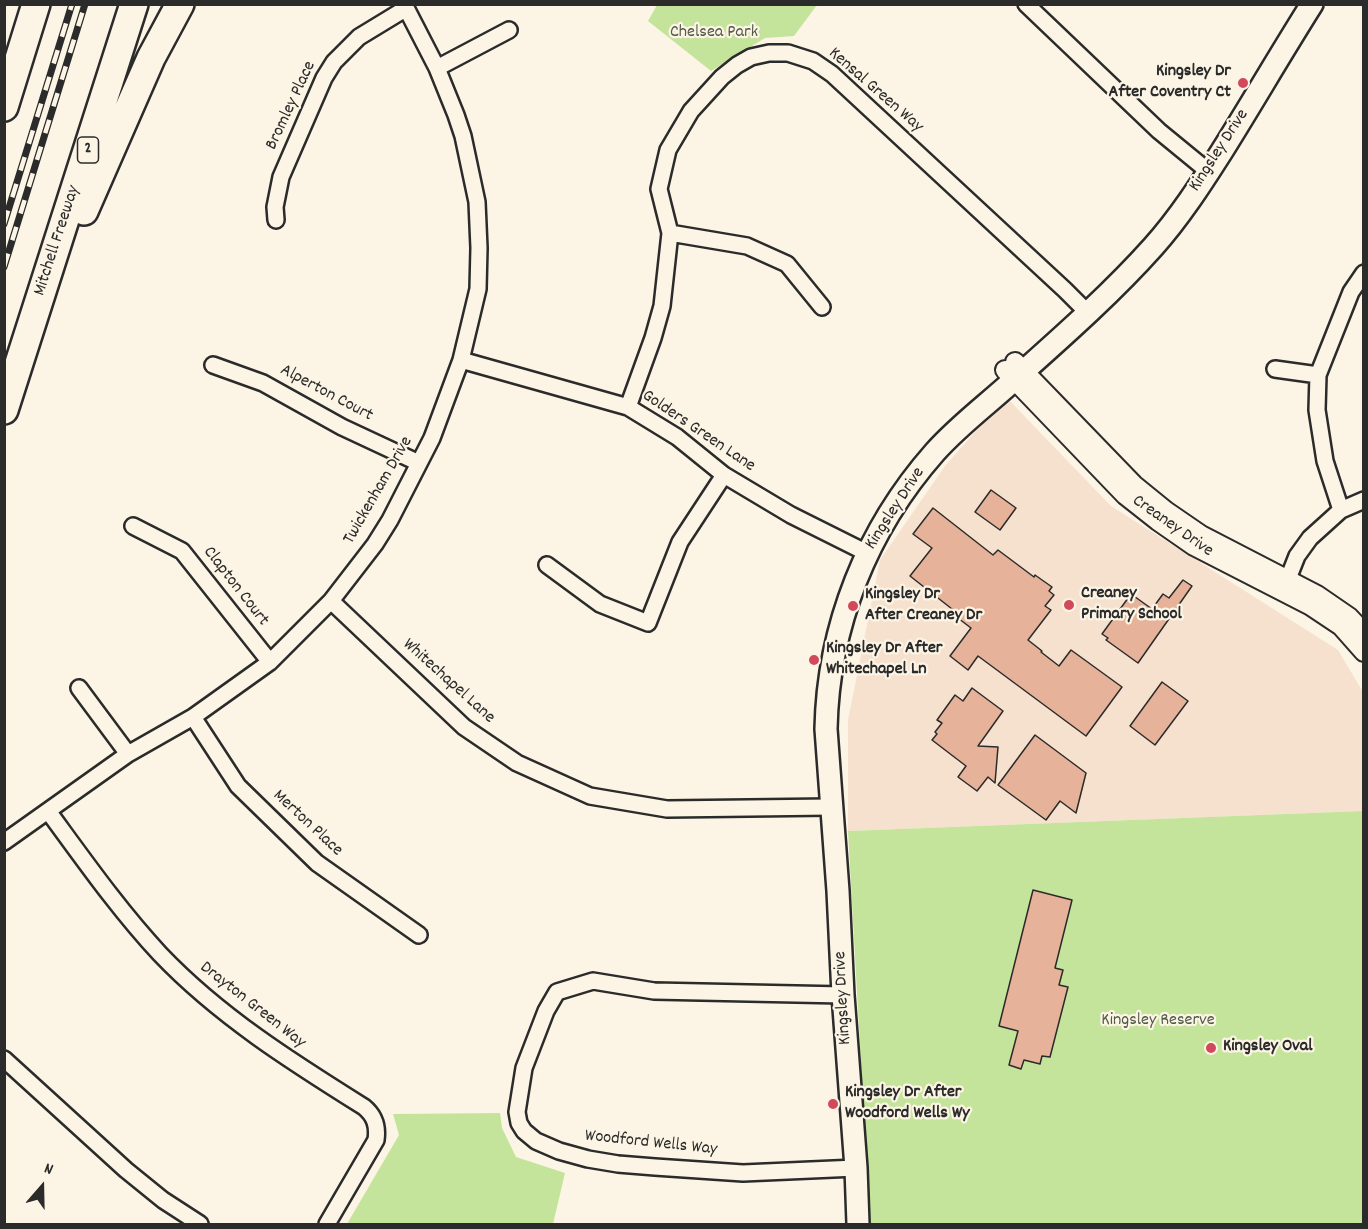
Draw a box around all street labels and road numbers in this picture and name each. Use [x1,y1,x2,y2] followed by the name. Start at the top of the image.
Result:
[823,44,927,138] street label: Kensal Green Way
[262,58,322,154] street label: Bromley Place
[1185,106,1255,196] street label: Kingsley Drive
[78,137,98,163] road number: 2
[30,183,86,299] street label: Mitchell Freeway
[276,361,376,427] street label: Alperton Court
[637,386,759,478] street label: Golders Green Lane
[339,433,419,549] street label: Twickenham Drive
[861,464,931,554] street label: Kingsley Drive
[1127,491,1217,563] street label: Creaney Drive
[197,543,273,631] street label: Clapton Court
[397,635,499,729] street label: Whitechapel Lane
[267,786,347,862] street label: Merton Place
[831,951,857,1045] street label: Kingsley Drive
[195,958,309,1054] street label: Drayton Green Way
[584,1126,718,1162] street label: Woodford Wells Way

